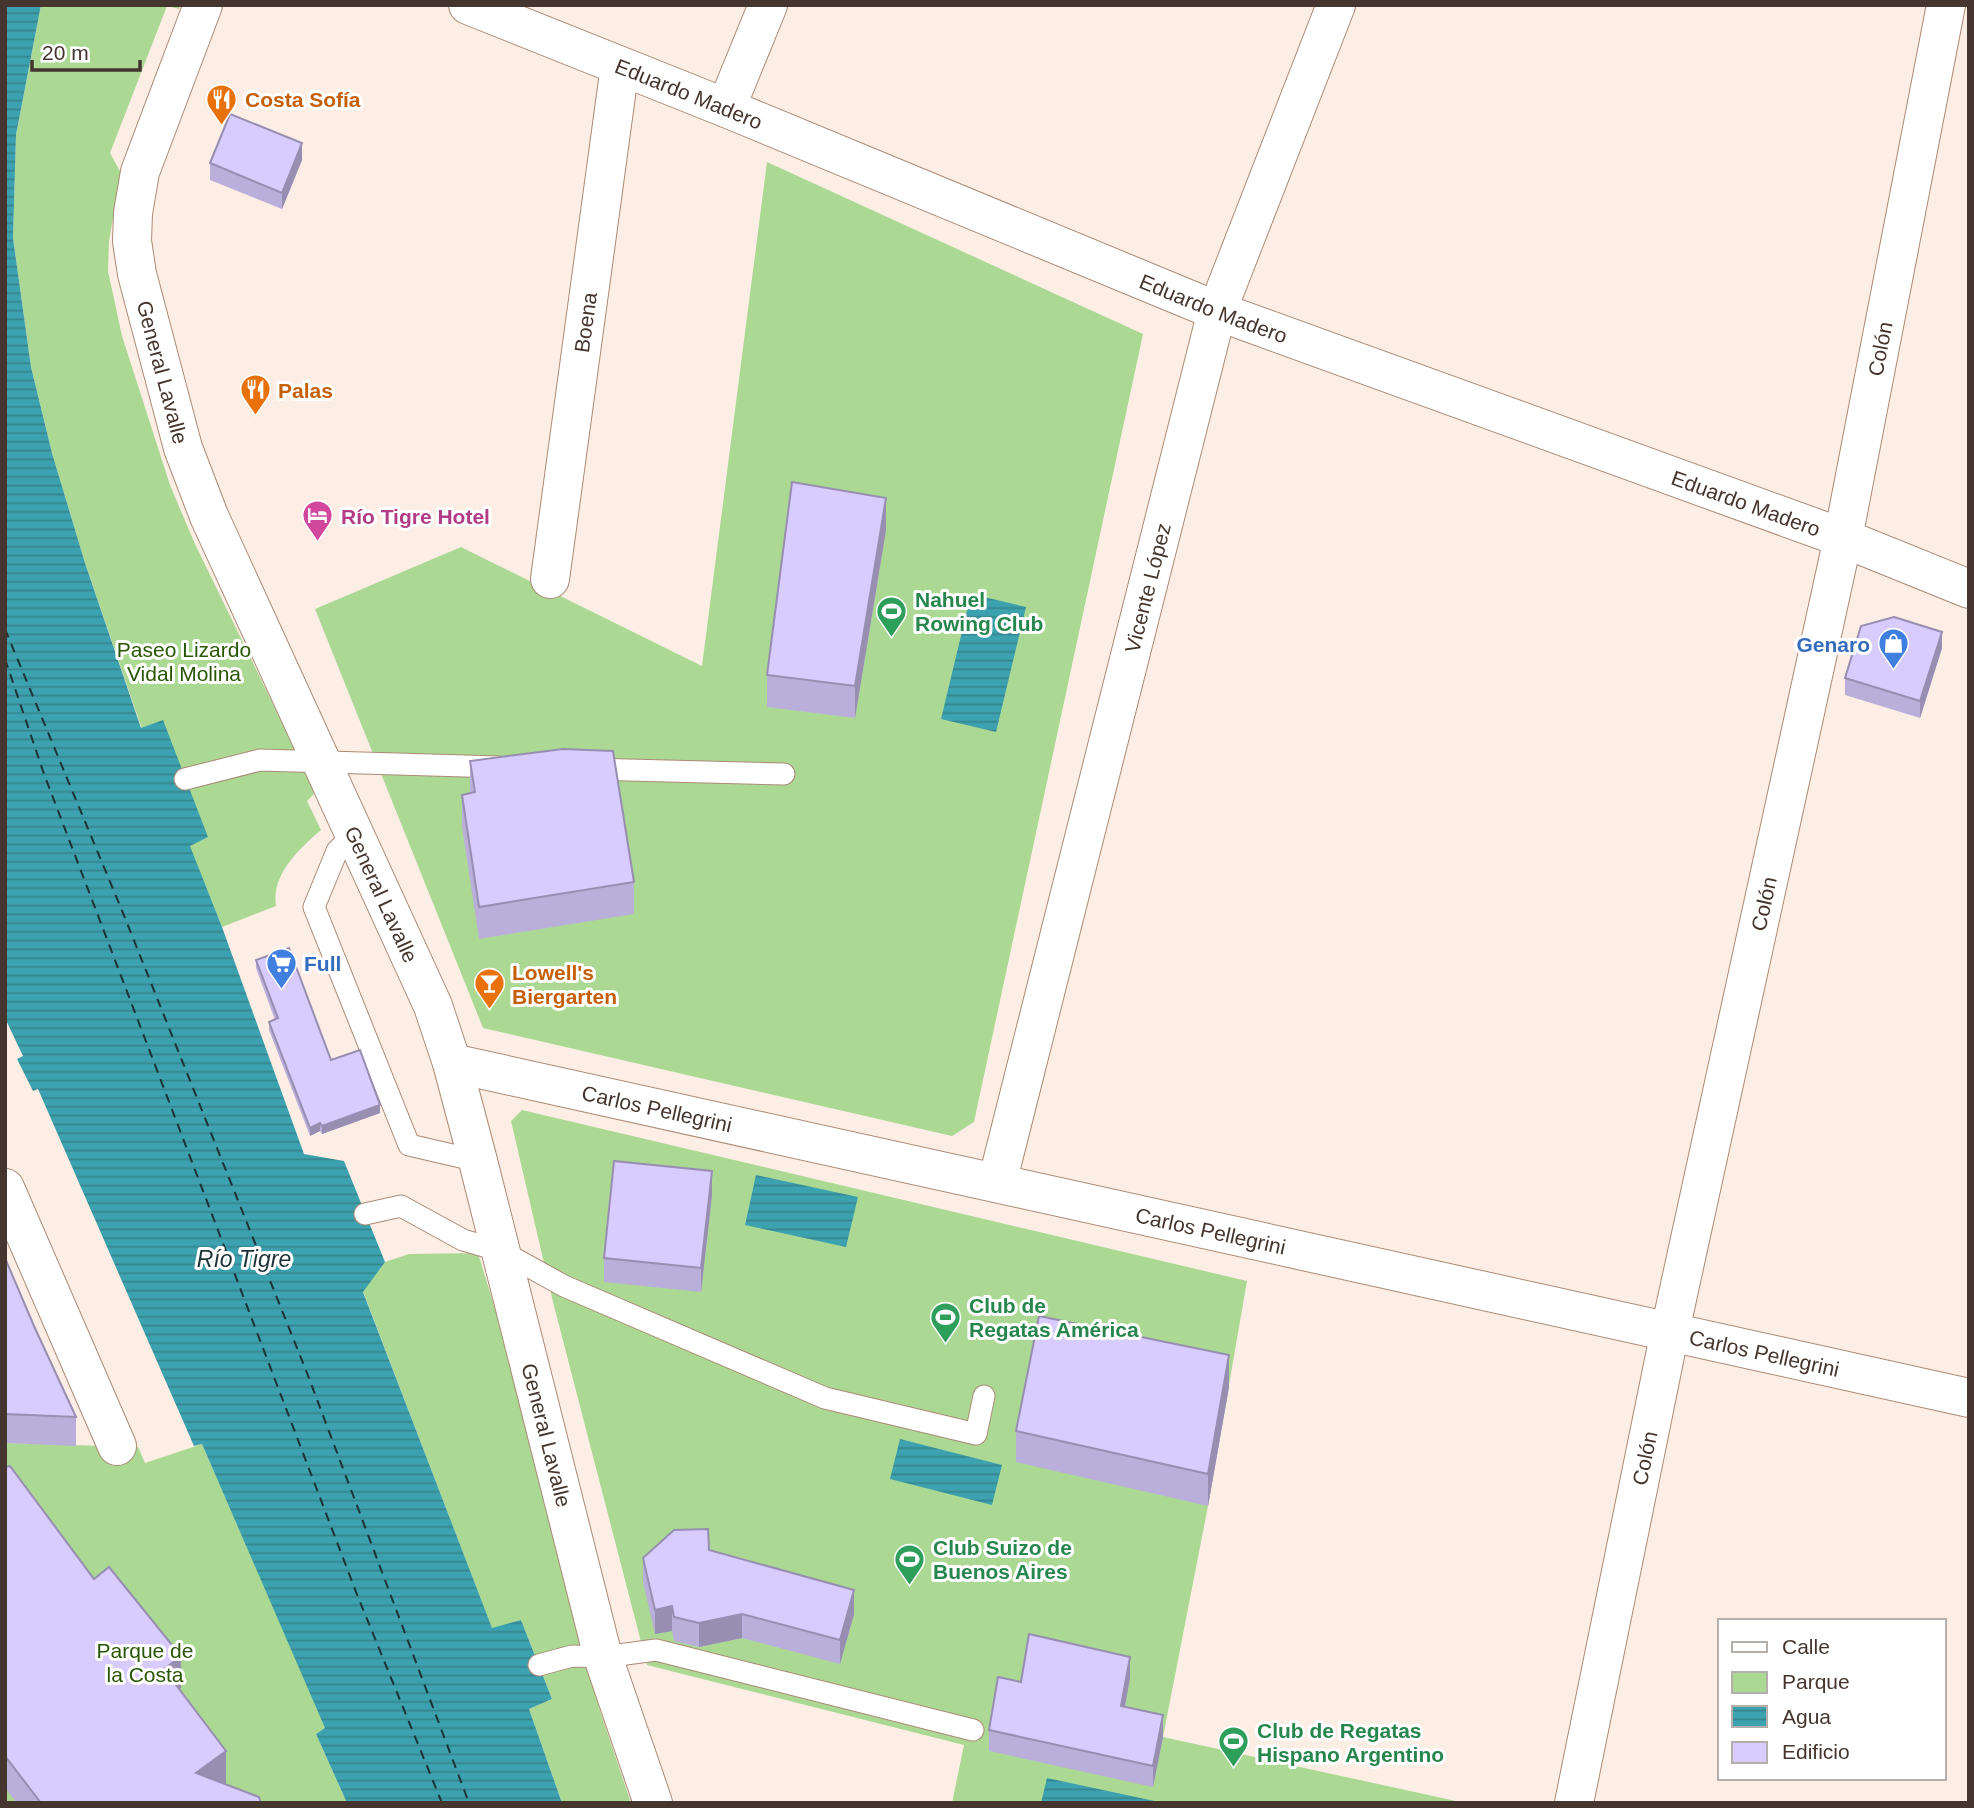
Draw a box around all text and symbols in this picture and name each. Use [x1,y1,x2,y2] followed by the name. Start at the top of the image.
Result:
[32,28,140,72] scale bar
[42,41,89,64] text: 20 m
[612,54,766,133] street label: Eduardo Madero
[205,82,239,126] restaurant icon: Costa Sofía
[245,88,361,111] place label: Costa Sofía
[1136,269,1291,347] street label: Eduardo Madero
[570,290,601,354] street label: Boena
[133,298,193,446] street label: General Lavalle
[1863,320,1896,378] street label: Colón
[238,373,272,417] restaurant icon: Palas
[278,379,333,402] place label: Palas
[1669,465,1824,540] street label: Eduardo Madero
[301,499,335,543] hotel icon: Río Tigre Hotel
[341,505,490,528] place label: Río Tigre Hotel
[1120,520,1175,655] street label: Vicente López
[915,588,1043,635] place label: Nahuel Rowing Club
[875,594,909,638] sports icon: Nahuel Rowing Club
[1876,627,1910,671] shop icon: Genaro
[1796,633,1870,656] place label: Genaro
[117,638,251,685] park label: Paseo Lizardo Vidal Molina
[341,822,423,966] street label: General Lavalle
[1746,874,1780,933] street label: Colón
[264,946,298,990] supermarket icon: Full
[304,952,341,975] place label: Full
[512,961,617,1008] place label: Lowell's Biergarten
[472,967,506,1011] bar icon: Lowell's Biergarten
[580,1081,734,1136] street label: Carlos Pellegrini
[1134,1203,1288,1258] street label: Carlos Pellegrini
[197,1246,291,1272] water label: Río Tigre
[969,1294,1139,1341] place label: Club de Regatas América
[929,1300,963,1344] sports icon: Club de Regatas América
[1687,1325,1842,1381] street label: Carlos Pellegrini
[518,1361,576,1509] street label: General Lavalle
[1627,1429,1661,1487] street label: Colón
[933,1536,1072,1583] place label: Club Suizo de Buenos Aires
[893,1542,927,1586] sports icon: Club Suizo de Buenos Aires
[1718,1619,1946,1780] legend
[1782,1635,1830,1658] text: Calle
[97,1639,193,1686] park label: Parque de la Costa
[1782,1670,1850,1693] text: Parque
[1782,1705,1831,1728] text: Agua
[1257,1719,1444,1766] place label: Club de Regatas Hispano Argentino
[1217,1725,1251,1769] sports icon: Club de Regatas Hispano Argentino
[1782,1740,1850,1763] text: Edificio

